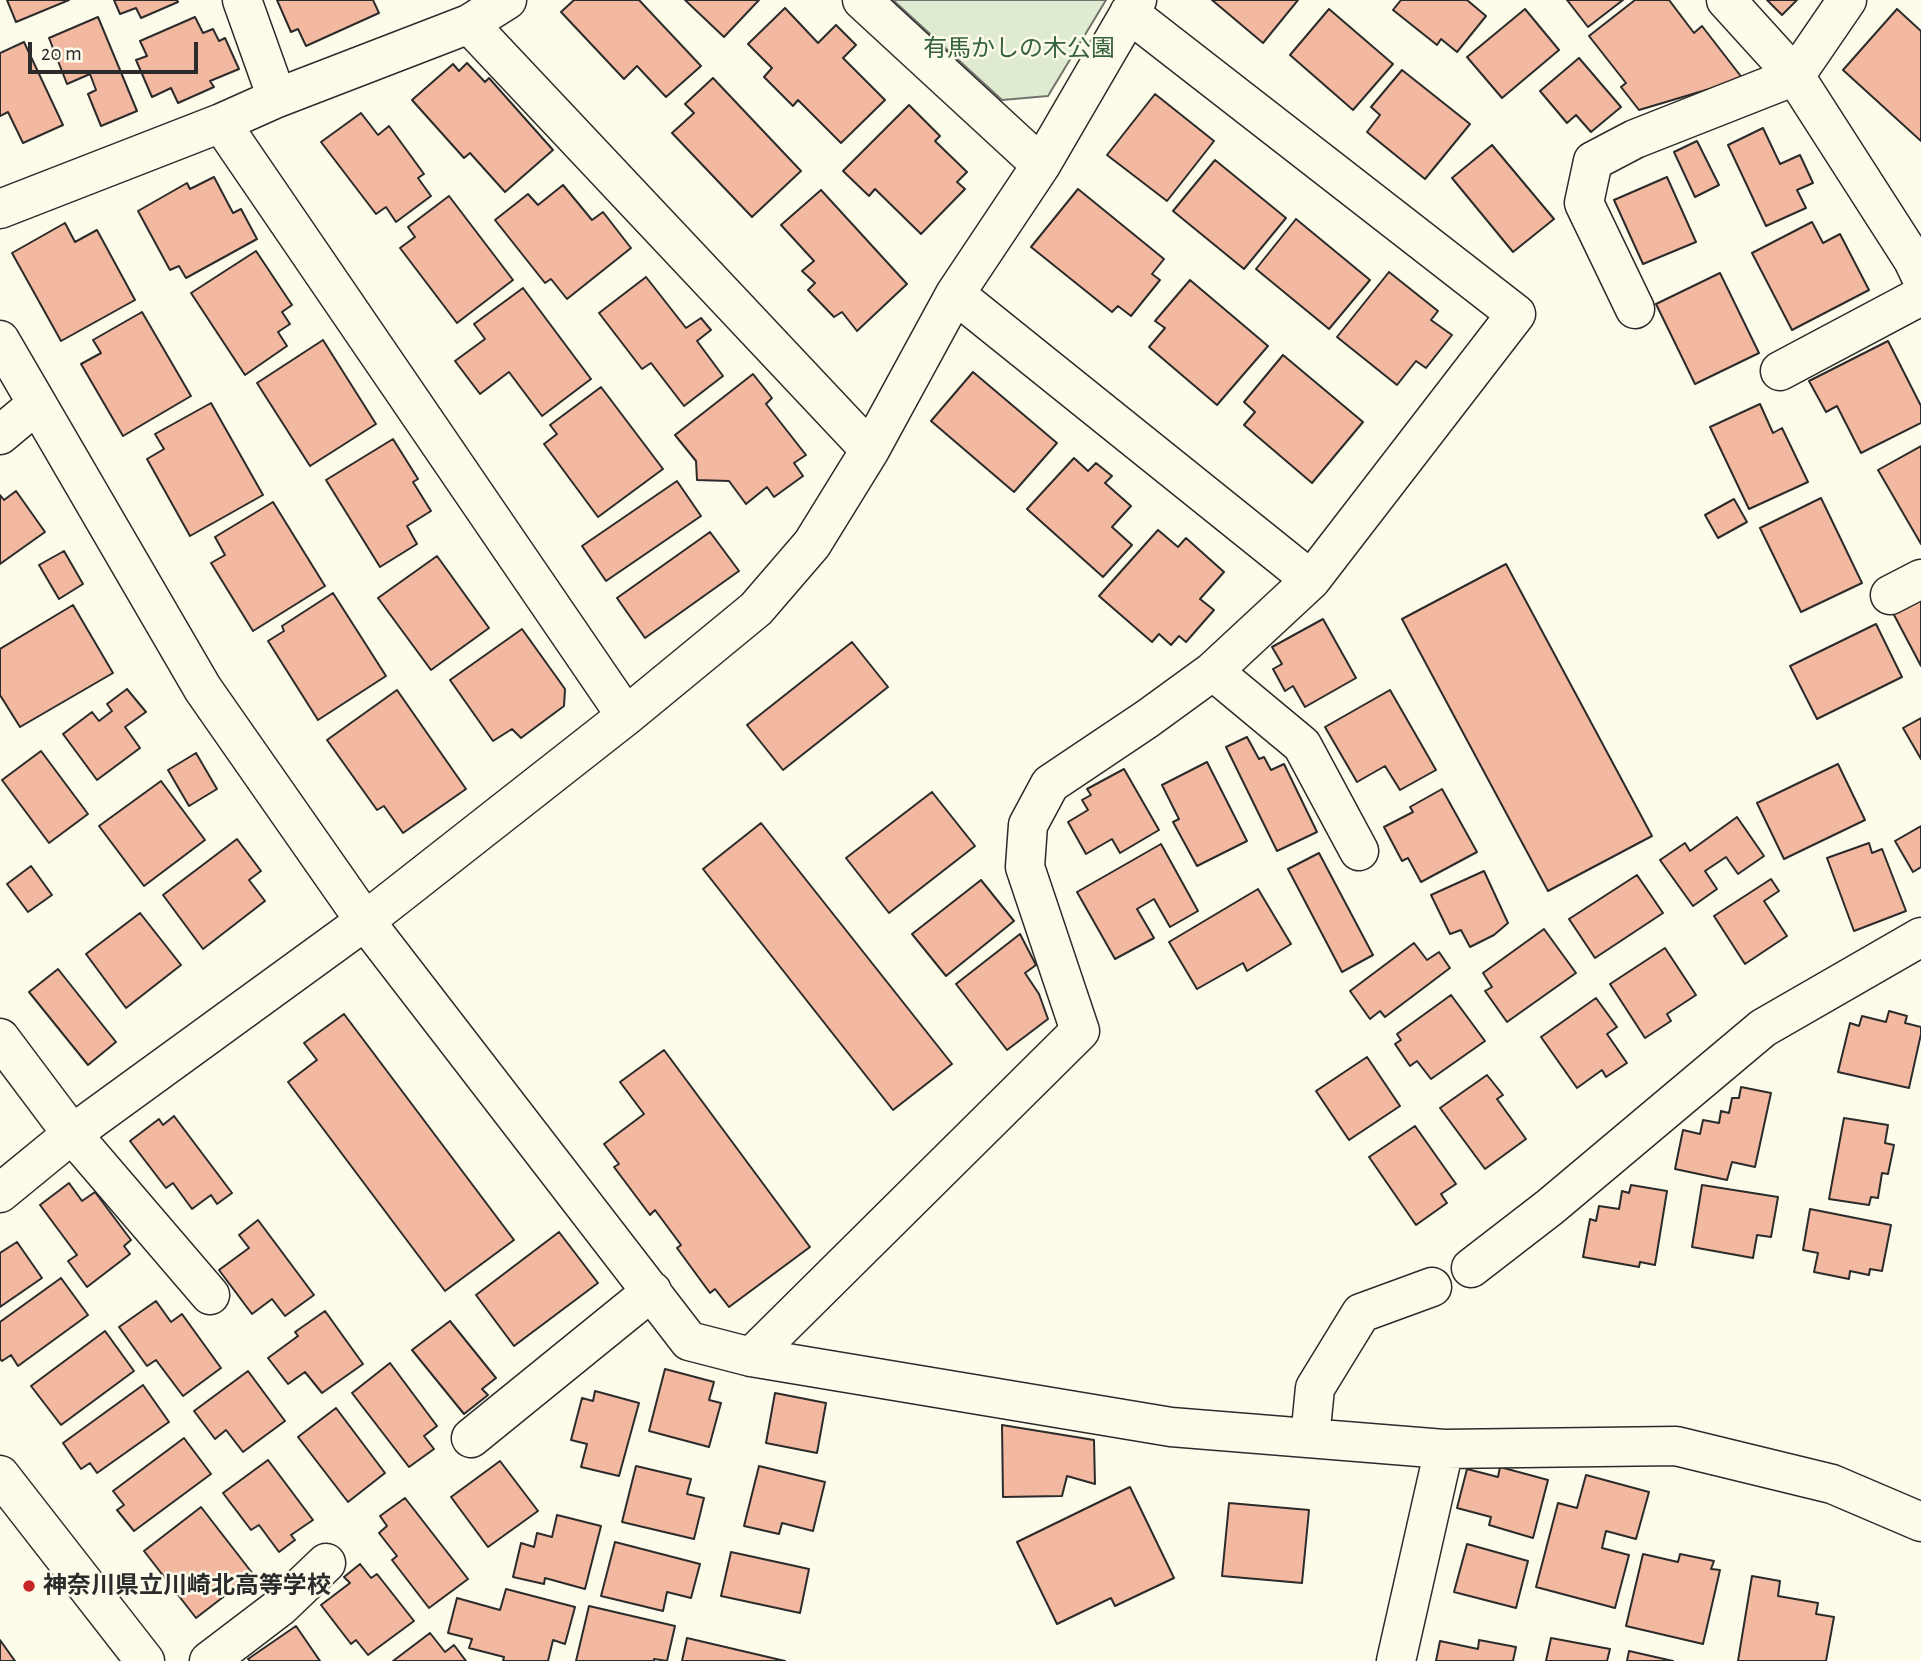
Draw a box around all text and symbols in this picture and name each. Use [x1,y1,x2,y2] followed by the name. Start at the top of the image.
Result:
[32,28,201,72] scale bar
[923,35,1115,63] park label: 有馬かしの木公園
[41,43,82,64] text: 20 m
[43,1572,331,1600] place label: 神奈川県立川崎北高等学校
[21,1578,37,1594] marker: 神奈川県立川崎北高等学校

